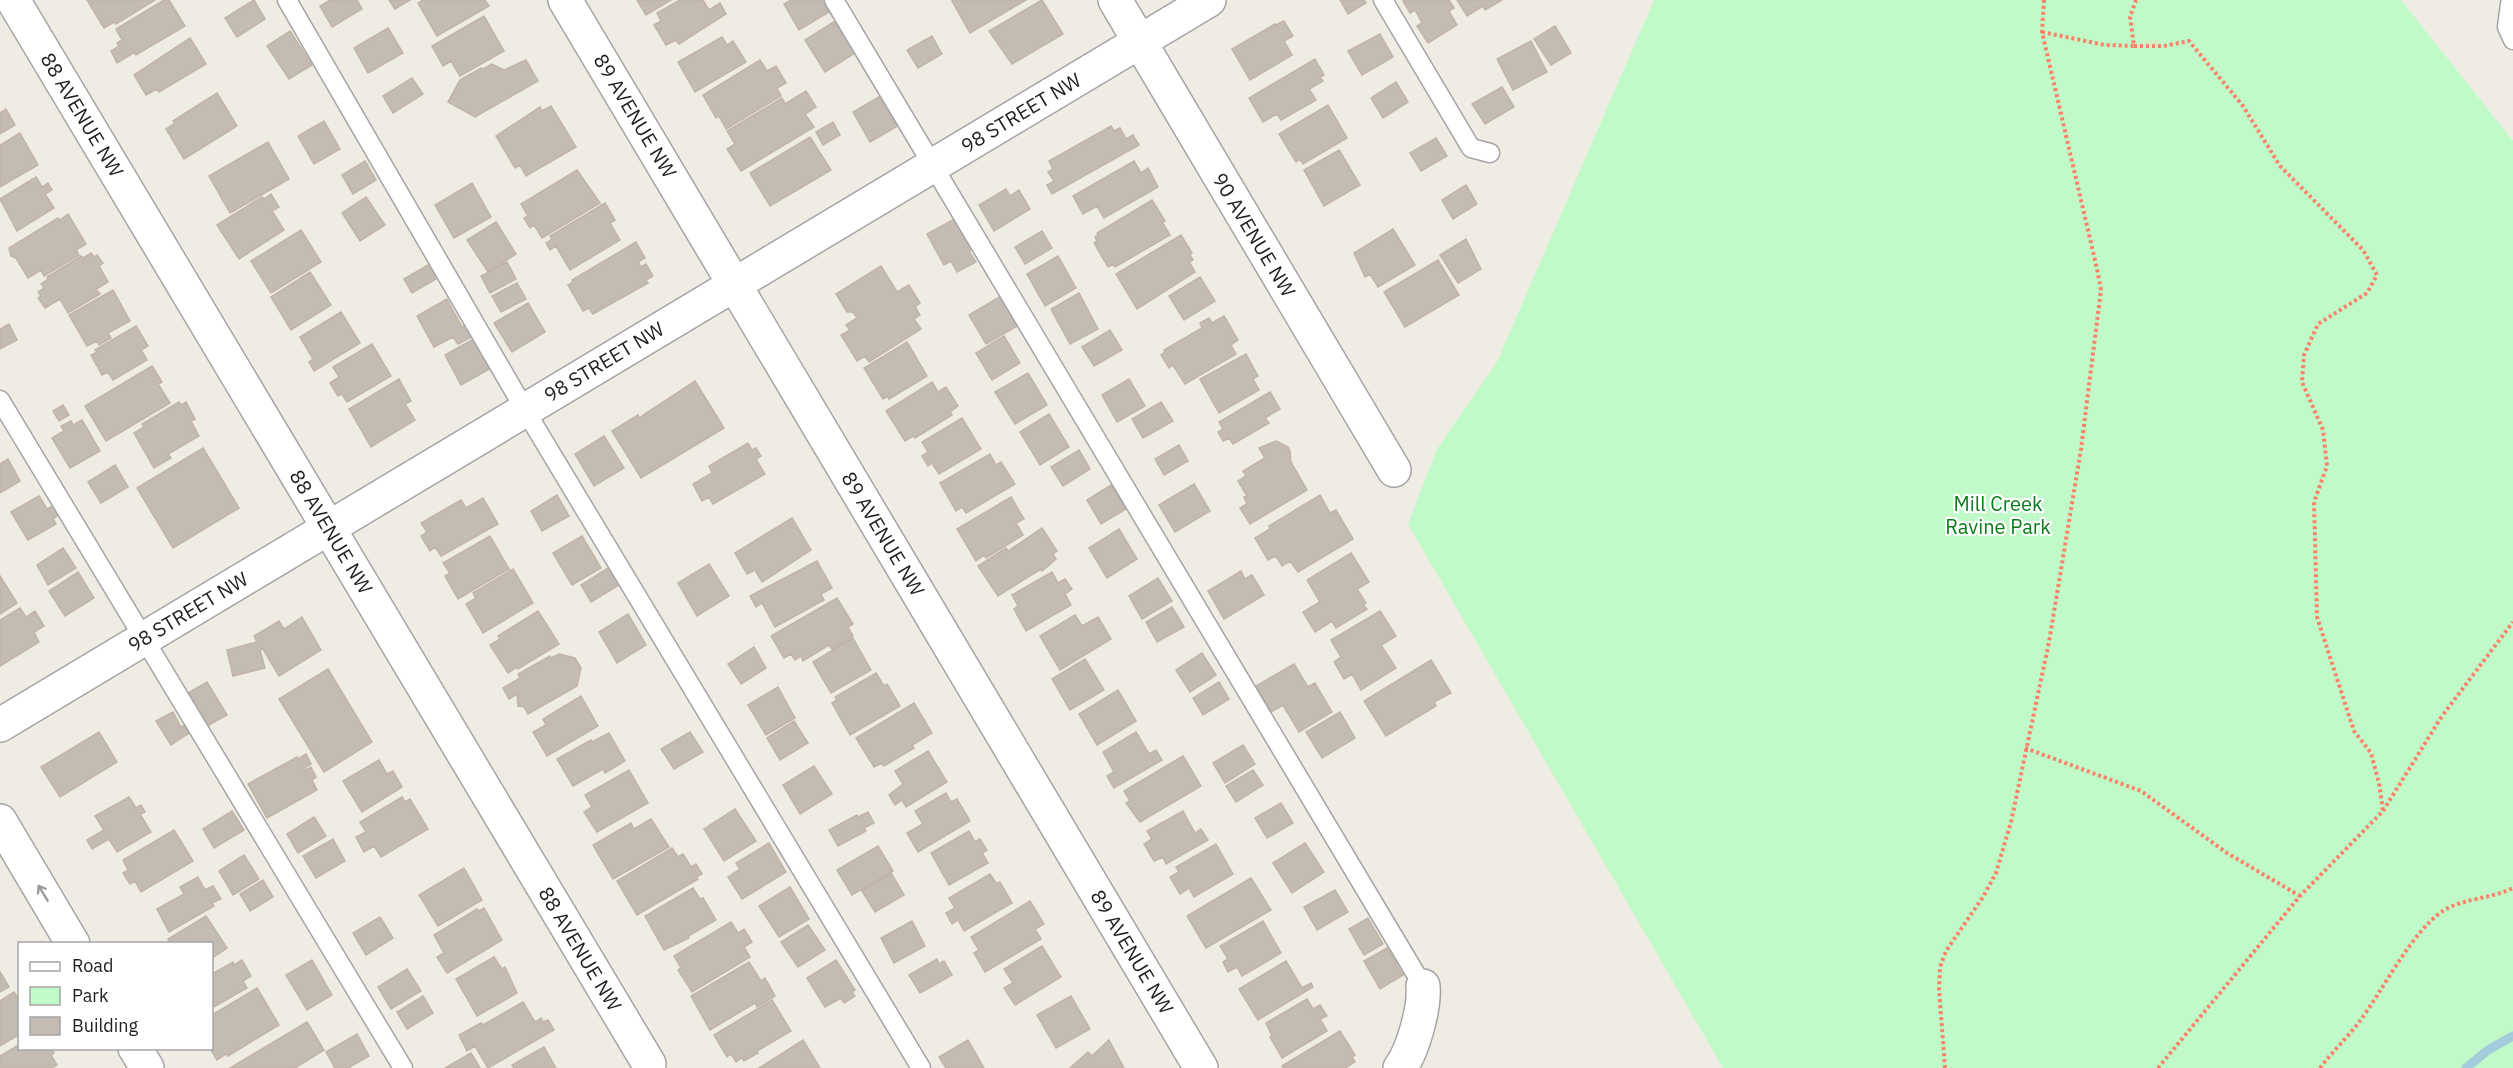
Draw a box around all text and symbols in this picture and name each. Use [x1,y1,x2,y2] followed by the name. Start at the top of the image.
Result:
[35,48,130,182] street label: 88 AVENUE NW
[588,49,683,183] street label: 89 AVENUE NW
[956,66,1086,159] street label: 98 STREET NW
[1207,168,1302,302] street label: 90 AVENUE NW
[539,315,669,408] street label: 98 STREET NW
[284,465,379,599] street label: 88 AVENUE NW
[836,467,931,601] street label: 89 AVENUE NW
[1945,490,2051,540] park label: Mill Creek Ravine Park
[123,565,253,658] street label: 98 STREET NW
[533,882,628,1016] street label: 88 AVENUE NW
[37,885,49,902] one-way arrow
[1085,885,1180,1019] street label: 89 AVENUE NW
[18,942,213,1050] legend
[72,954,113,977] text: Road
[72,984,109,1007] text: Park
[72,1014,139,1037] text: Building

